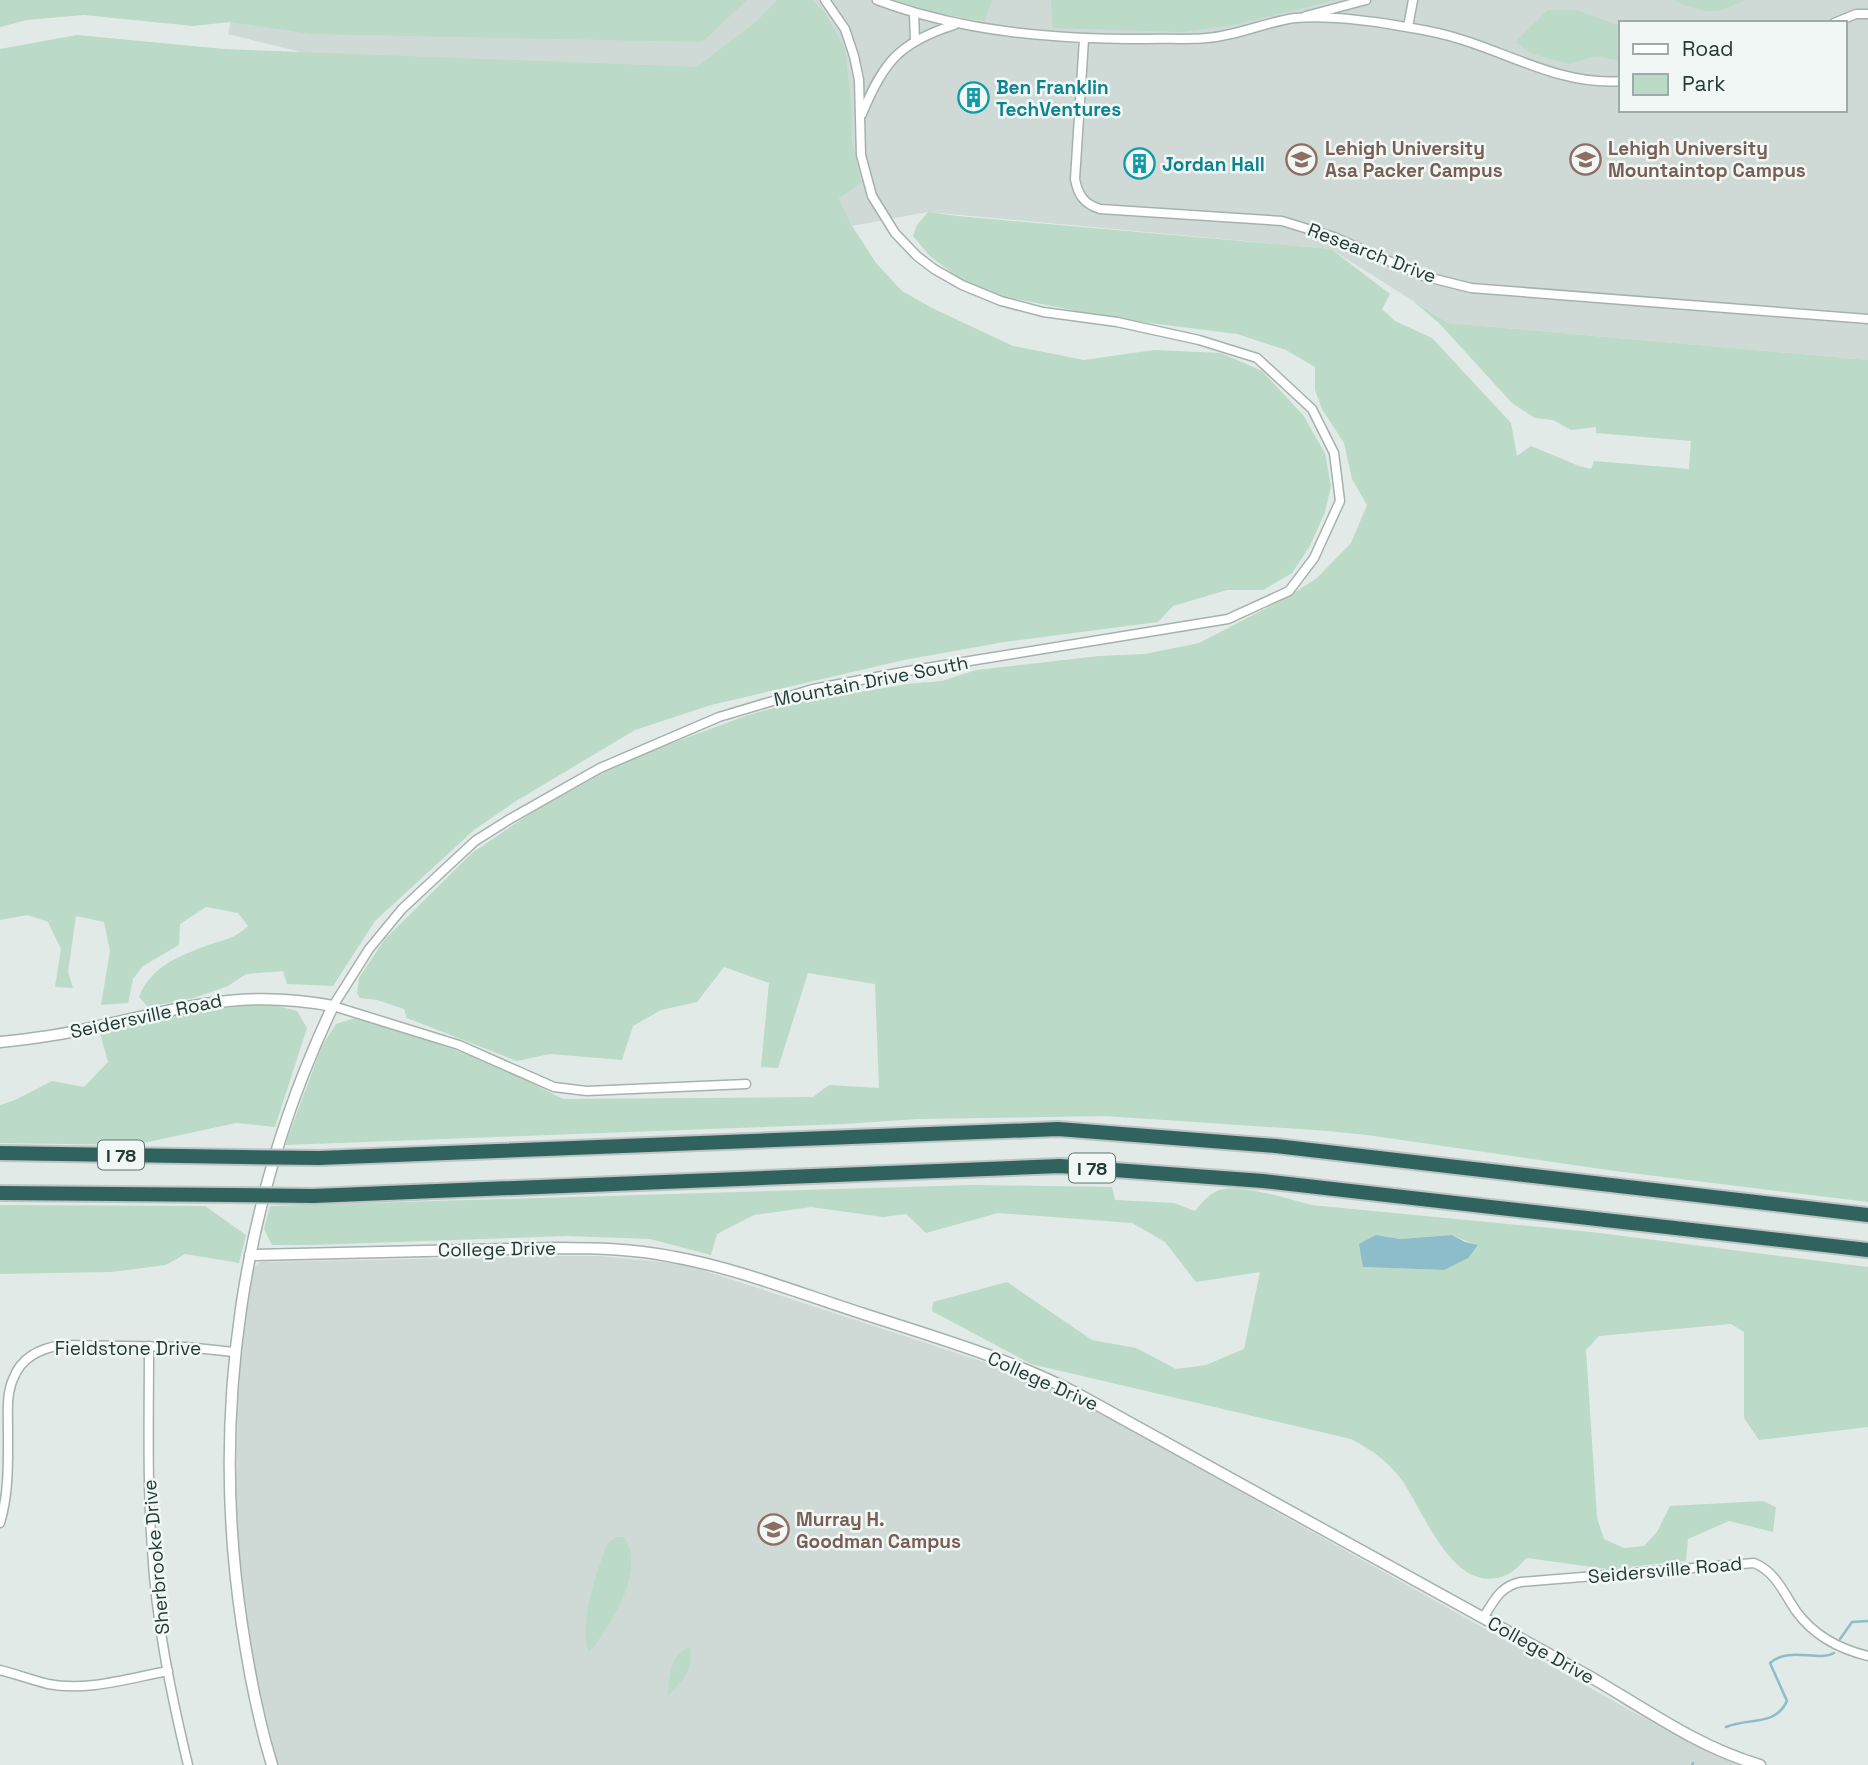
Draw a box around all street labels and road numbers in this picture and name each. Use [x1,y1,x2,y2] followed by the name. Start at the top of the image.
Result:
[1304,217,1440,289] street label: Research Drive
[772,650,970,712] street label: Mountain Drive South
[68,988,224,1044] street label: Seidersville Road
[98,1140,144,1170] road number: I 78
[1069,1154,1115,1182] road number: I 78
[438,1235,556,1263] street label: College Drive
[55,1336,201,1361] street label: Fieldstone Drive
[984,1346,1102,1416] street label: College Drive
[137,1478,175,1636] street label: Sherbrooke Drive
[1587,1551,1743,1589] street label: Seidersville Road
[1483,1610,1599,1690] street label: College Drive

